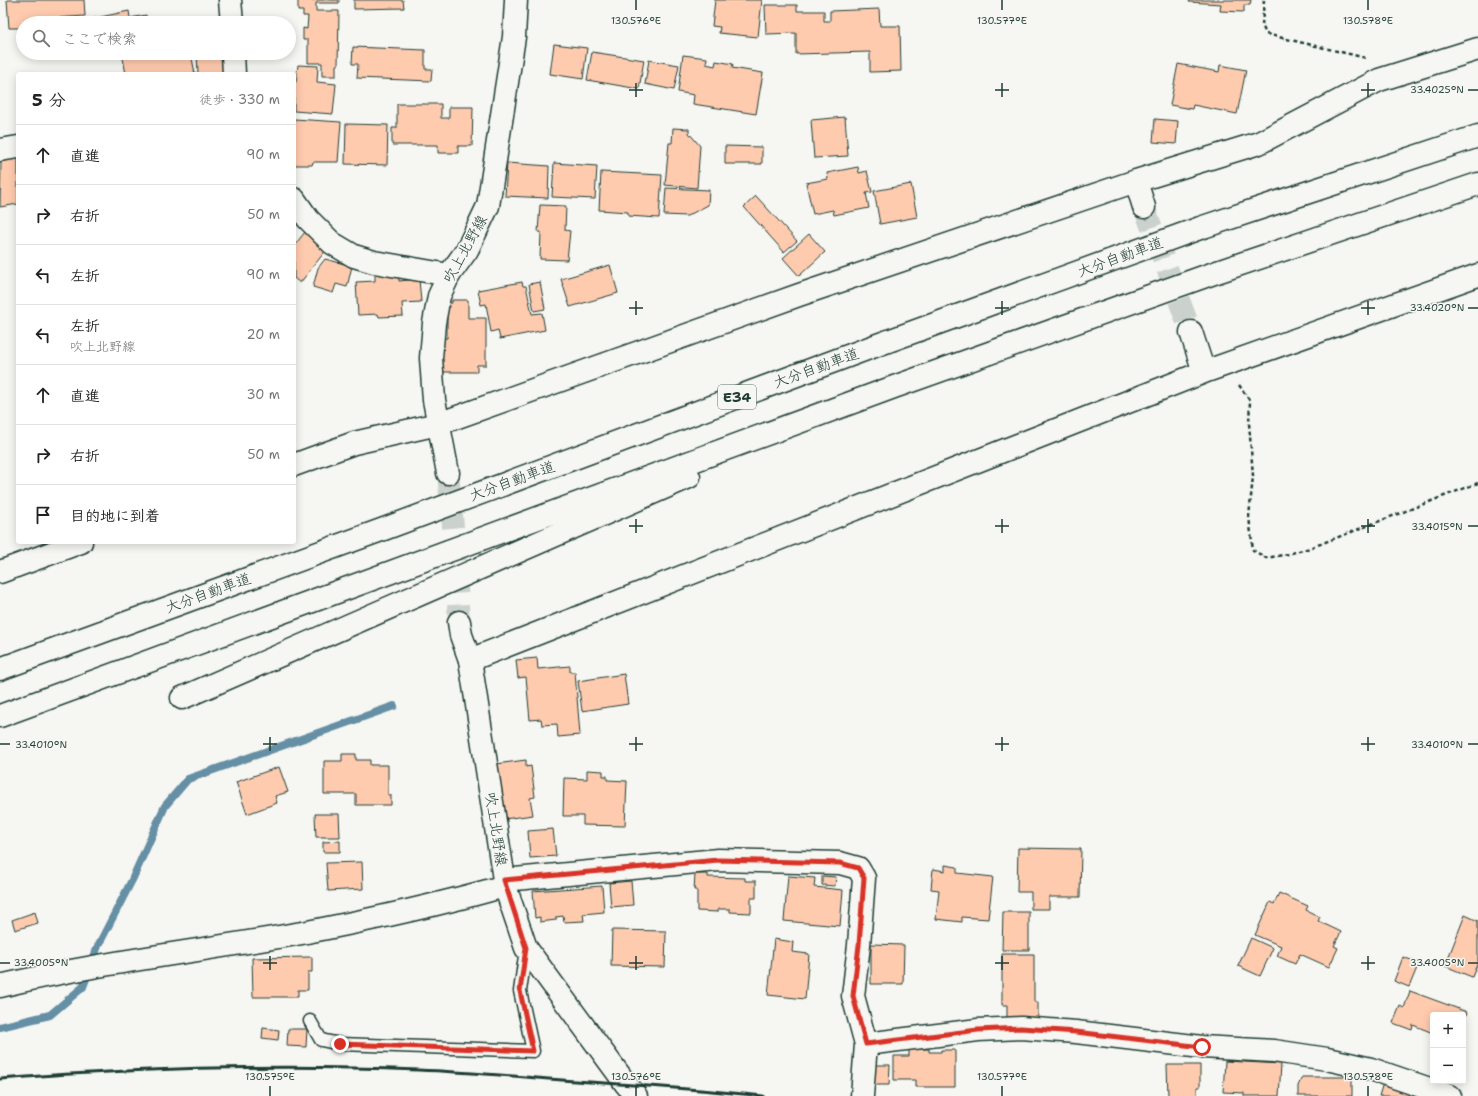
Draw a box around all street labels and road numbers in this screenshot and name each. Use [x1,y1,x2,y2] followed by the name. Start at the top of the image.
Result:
[438,211,492,287] street label: 吹上北野線
[1074,232,1166,282] street label: 大分自動車道
[770,343,862,393] street label: 大分自動車道
[718,385,756,409] road number: E34
[466,456,558,506] street label: 大分自動車道
[162,568,254,618] street label: 大分自動車道
[480,790,512,868] street label: 吹上北野線

